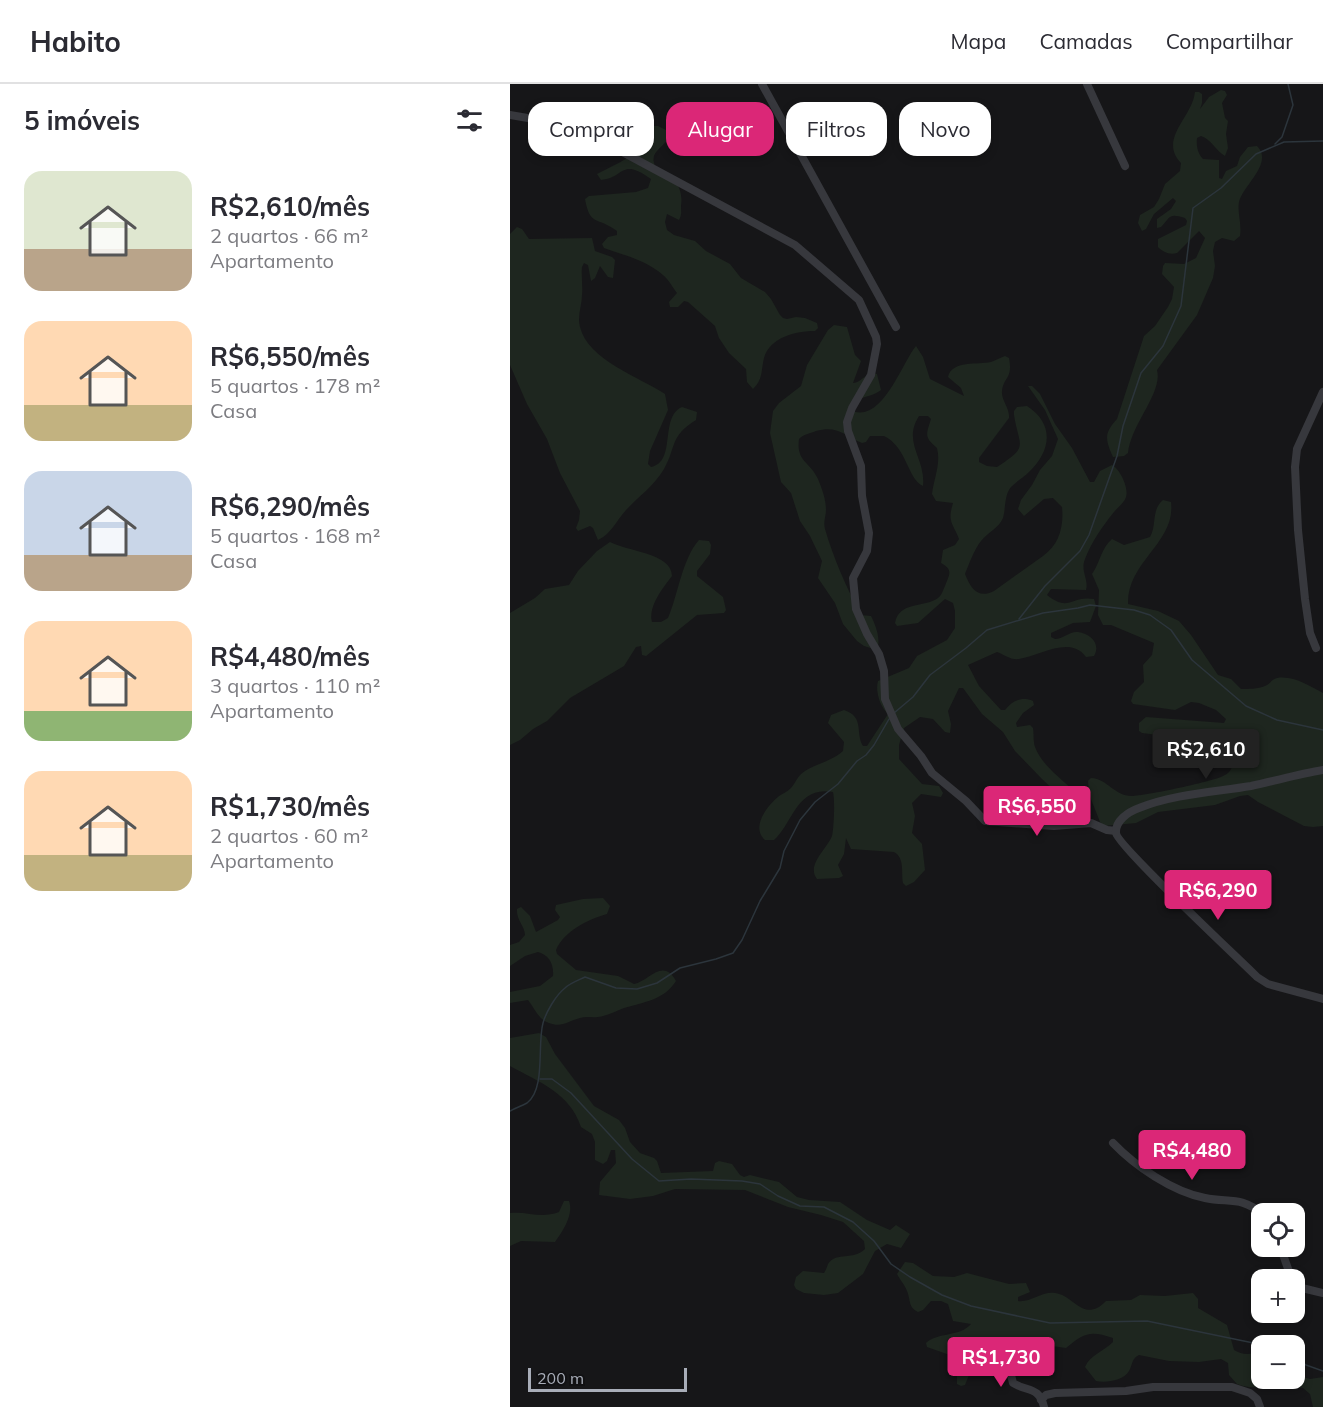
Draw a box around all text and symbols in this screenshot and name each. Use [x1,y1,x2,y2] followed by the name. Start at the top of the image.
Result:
[30,24,121,59] text: Habito
[951,28,1006,54] text: Mapa
[1039,28,1133,54] text: Camadas
[1166,28,1293,54] text: Compartilhar
[528,102,654,156] chip: Comprar
[666,102,774,156] chip: Alugar
[786,102,887,156] chip: Filtros
[899,102,991,156] chip: Novo
[24,104,140,137] text: 5 imóveis
[453,104,486,137] icon: filters
[210,190,370,223] text: R$2,610/mês
[72,195,144,267] icon: home
[210,223,368,248] text: 2 quartos · 66 m²
[210,248,334,273] text: Apartamento
[210,340,370,373] text: R$6,550/mês
[72,345,144,417] icon: home
[210,373,380,398] text: 5 quartos · 178 m²
[210,398,257,423] text: Casa
[210,490,370,523] text: R$6,290/mês
[72,495,144,567] icon: home
[210,523,380,548] text: 5 quartos · 168 m²
[210,548,257,573] text: Casa
[210,640,370,673] text: R$4,480/mês
[72,645,144,717] icon: home
[210,673,380,698] text: 3 quartos · 110 m²
[210,698,334,723] text: Apartamento
[1151,729,1261,780] pin: R$2,610
[1167,736,1246,761] text: R$2,610
[982,786,1092,837] pin: R$6,550
[210,790,370,823] text: R$1,730/mês
[998,793,1077,818] text: R$6,550
[72,795,144,867] icon: home
[210,823,368,848] text: 2 quartos · 60 m²
[210,848,334,873] text: Apartamento
[1163,870,1273,921] pin: R$6,290
[1179,877,1258,902] text: R$6,290
[1137,1130,1247,1181] pin: R$4,480
[1153,1137,1232,1162] text: R$4,480
[1251,1203,1305,1389] map controls
[1251,1203,1305,1257] button: locate
[1251,1269,1305,1323] button: +
[1251,1335,1305,1389] button: −
[946,1337,1056,1388] pin: R$1,730
[962,1344,1041,1369] text: R$1,730
[528,1365,687,1392] scale bar
[537,1368,584,1388] text: 200 m

